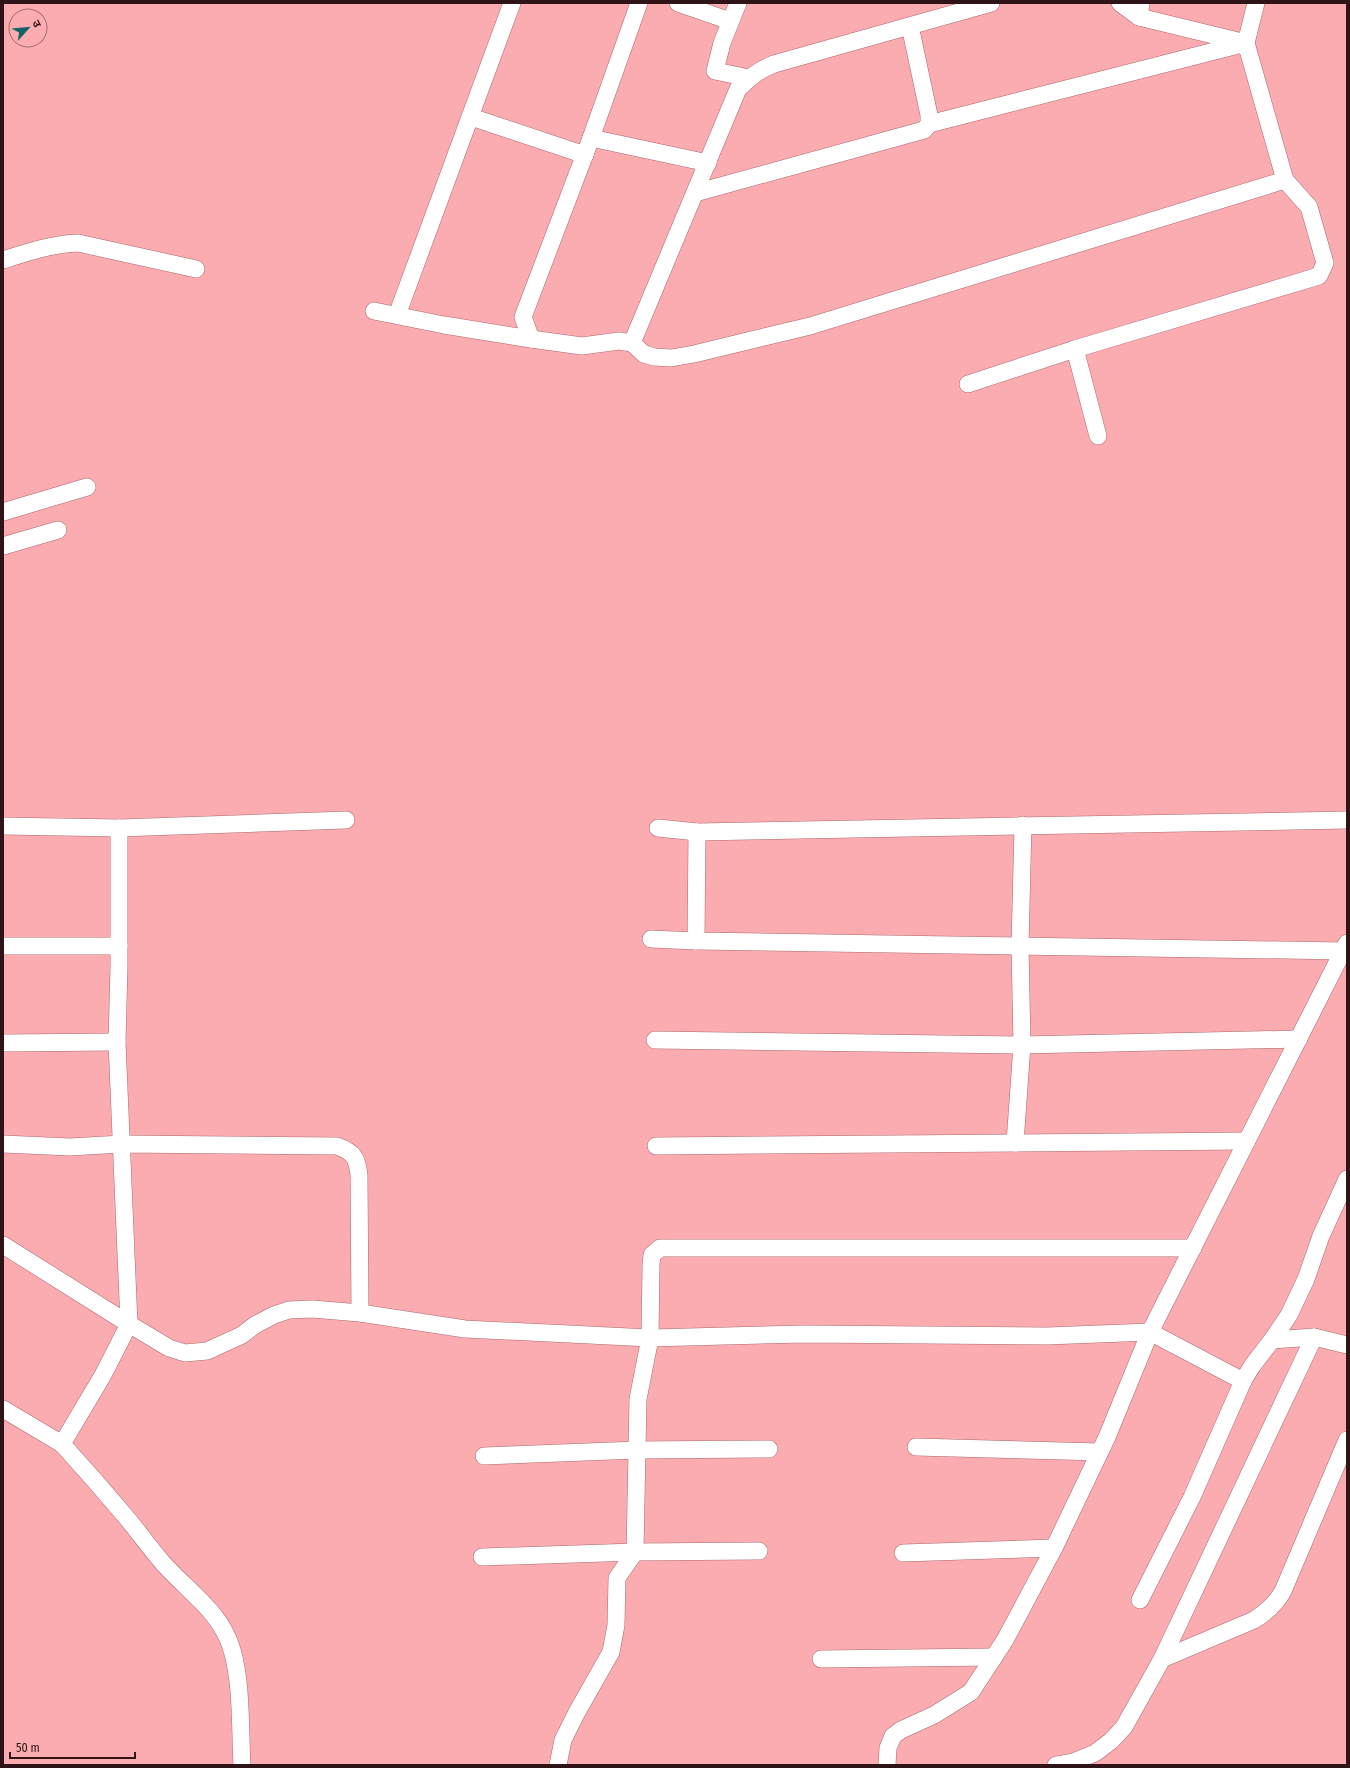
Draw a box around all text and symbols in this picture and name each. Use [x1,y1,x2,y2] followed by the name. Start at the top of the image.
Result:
[8,8,48,48] north arrow
[29,18,44,30] text: उ
[10,1734,135,1760] scale bar
[16,1741,40,1755] text: 50 m

